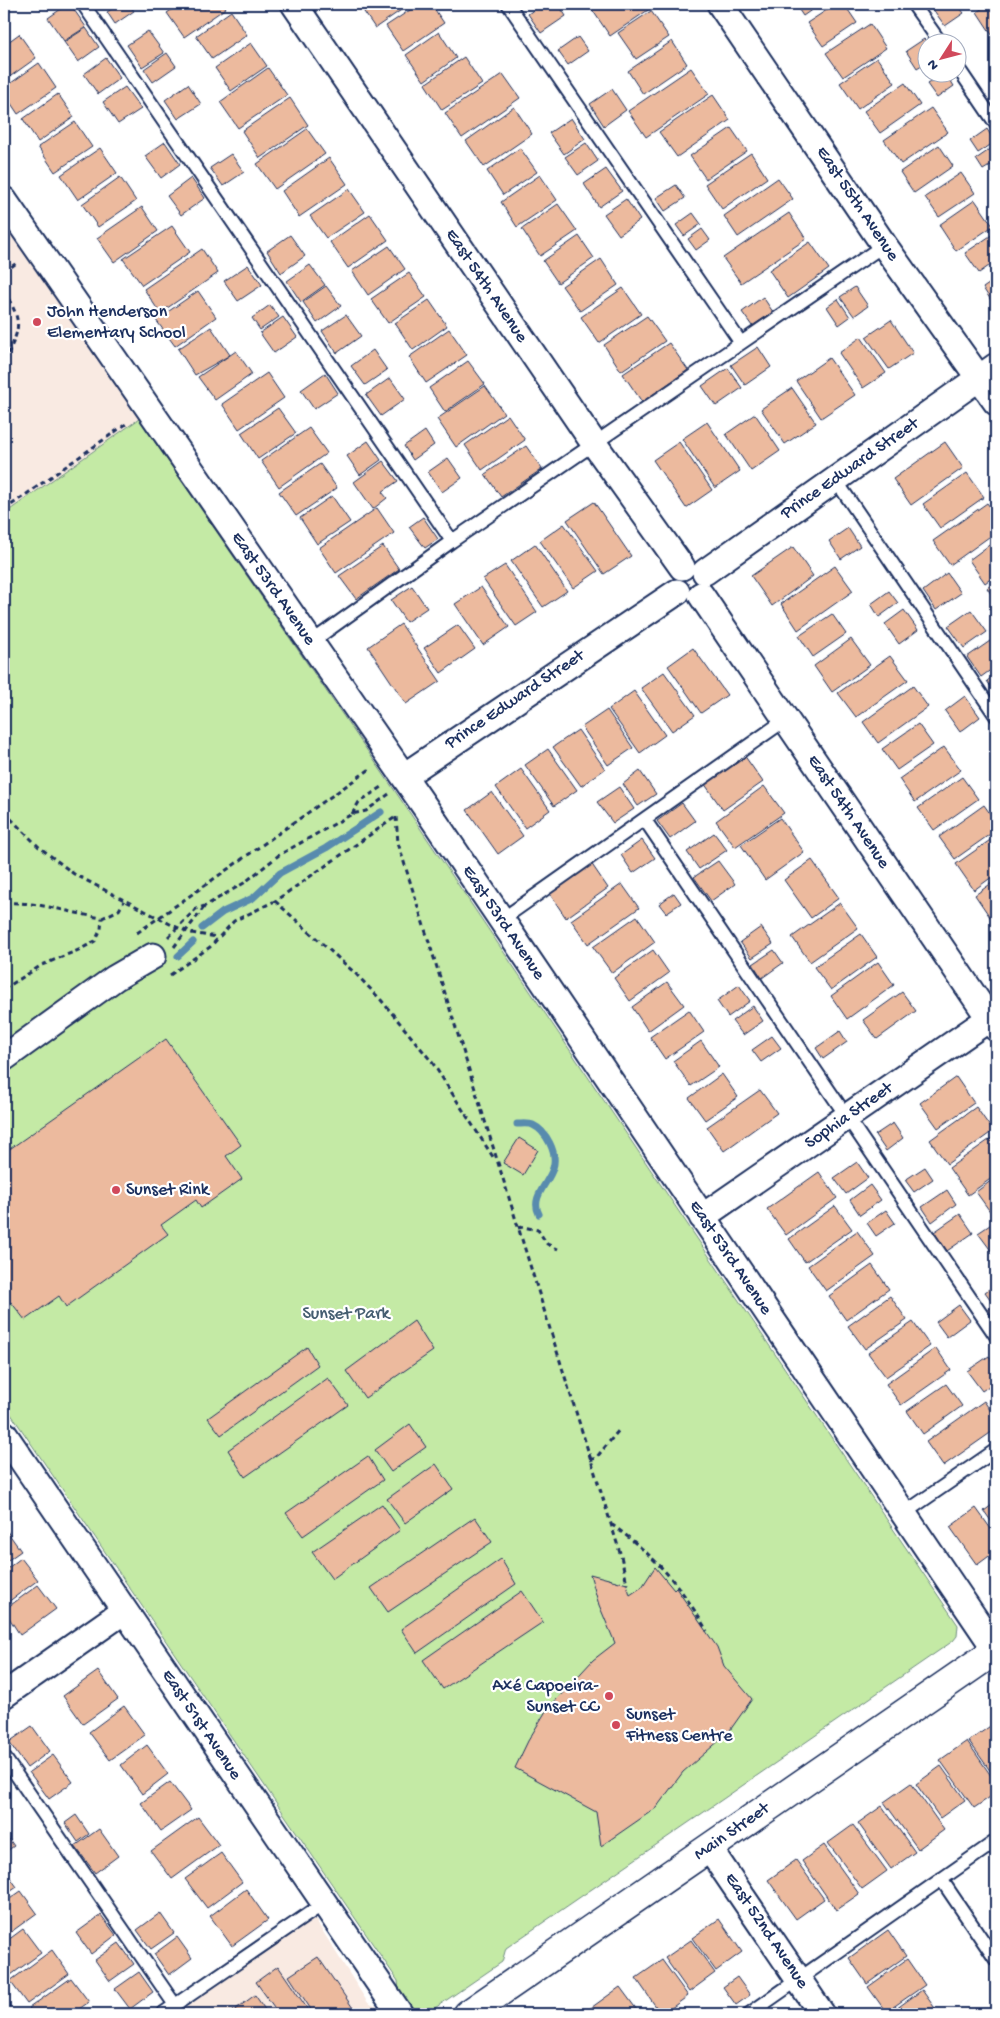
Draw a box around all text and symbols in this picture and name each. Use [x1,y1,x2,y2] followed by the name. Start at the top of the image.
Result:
[918,32,968,82] north arrow
[924,55,943,73] text: N
[811,143,904,266] street label: East 55th Avenue
[440,225,532,348] street label: East 54th Avenue
[47,302,186,344] place label: John Henderson Elementary School
[31,316,43,328] marker: John Henderson Elementary School
[776,413,924,525] street label: Prince Edward Street
[226,528,320,650] street label: East 53rd Avenue
[441,645,590,755] street label: Prince Edward Street
[802,751,894,874] street label: East 54th Avenue
[457,862,549,985] street label: East 53rd Avenue
[801,1077,898,1154] street label: Sophia Street
[126,1180,211,1201] place label: Sunset Rink
[110,1184,122,1196] marker: Sunset Rink
[684,1197,776,1320] street label: East 53rd Avenue
[302,1304,392,1325] park label: Sunset Park
[156,1666,246,1785] street label: East 51st Avenue
[492,1676,600,1718] place label: Axé Capoeira- Sunset CC
[603,1690,615,1702] marker: Axé Capoeira- Sunset CC
[625,1705,733,1747] place label: Sunset Fitness Centre
[610,1719,622,1731] marker: Sunset Fitness Centre
[690,1797,775,1866] street label: Main Street
[719,1869,813,1994] street label: East 52nd Avenue

